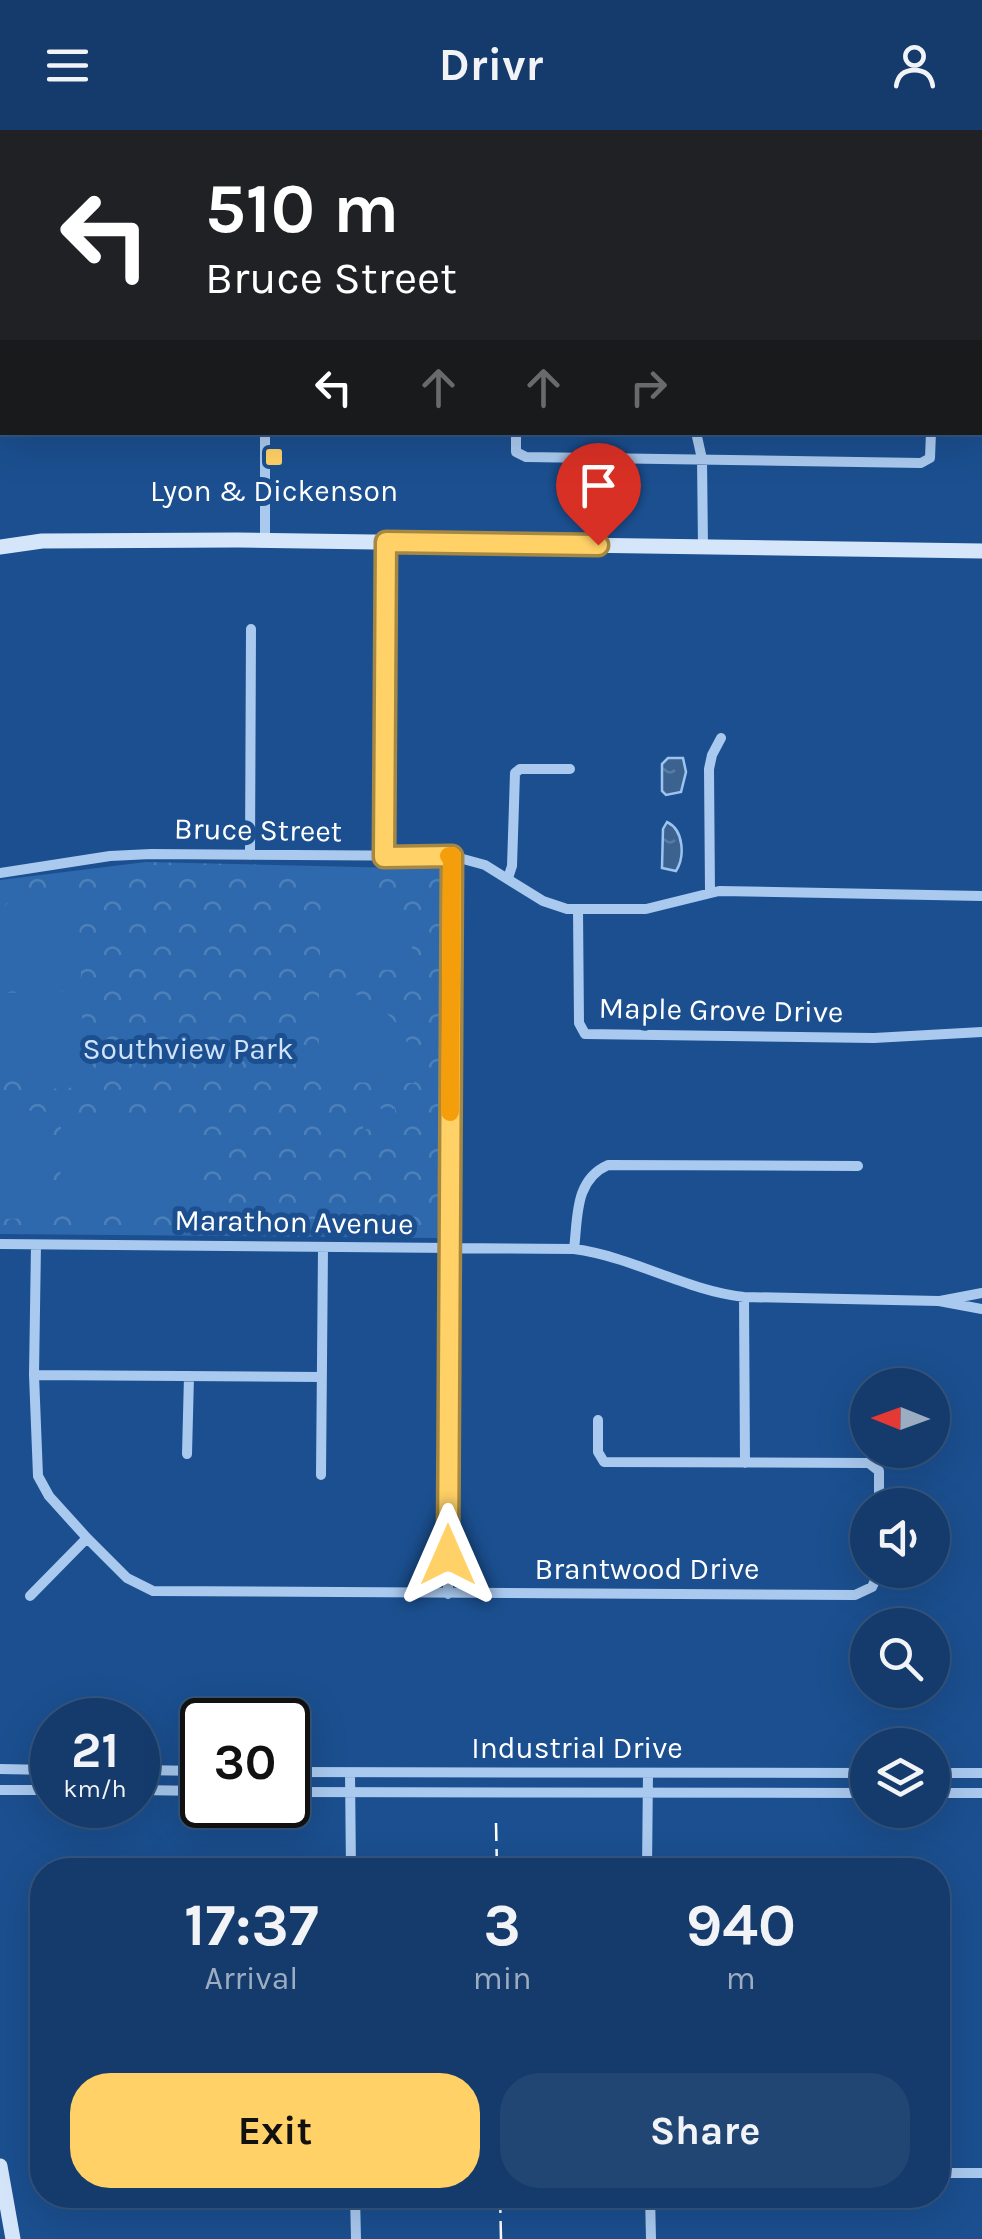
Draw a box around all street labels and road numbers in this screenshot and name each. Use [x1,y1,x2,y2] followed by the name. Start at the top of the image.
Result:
[174,811,342,849] street label: Bruce Street
[598,990,844,1030] street label: Maple Grove Drive
[174,1202,414,1242] street label: Marathon Avenue
[535,1551,759,1587] street label: Brantwood Drive
[471,1730,683,1766] street label: Industrial Drive

